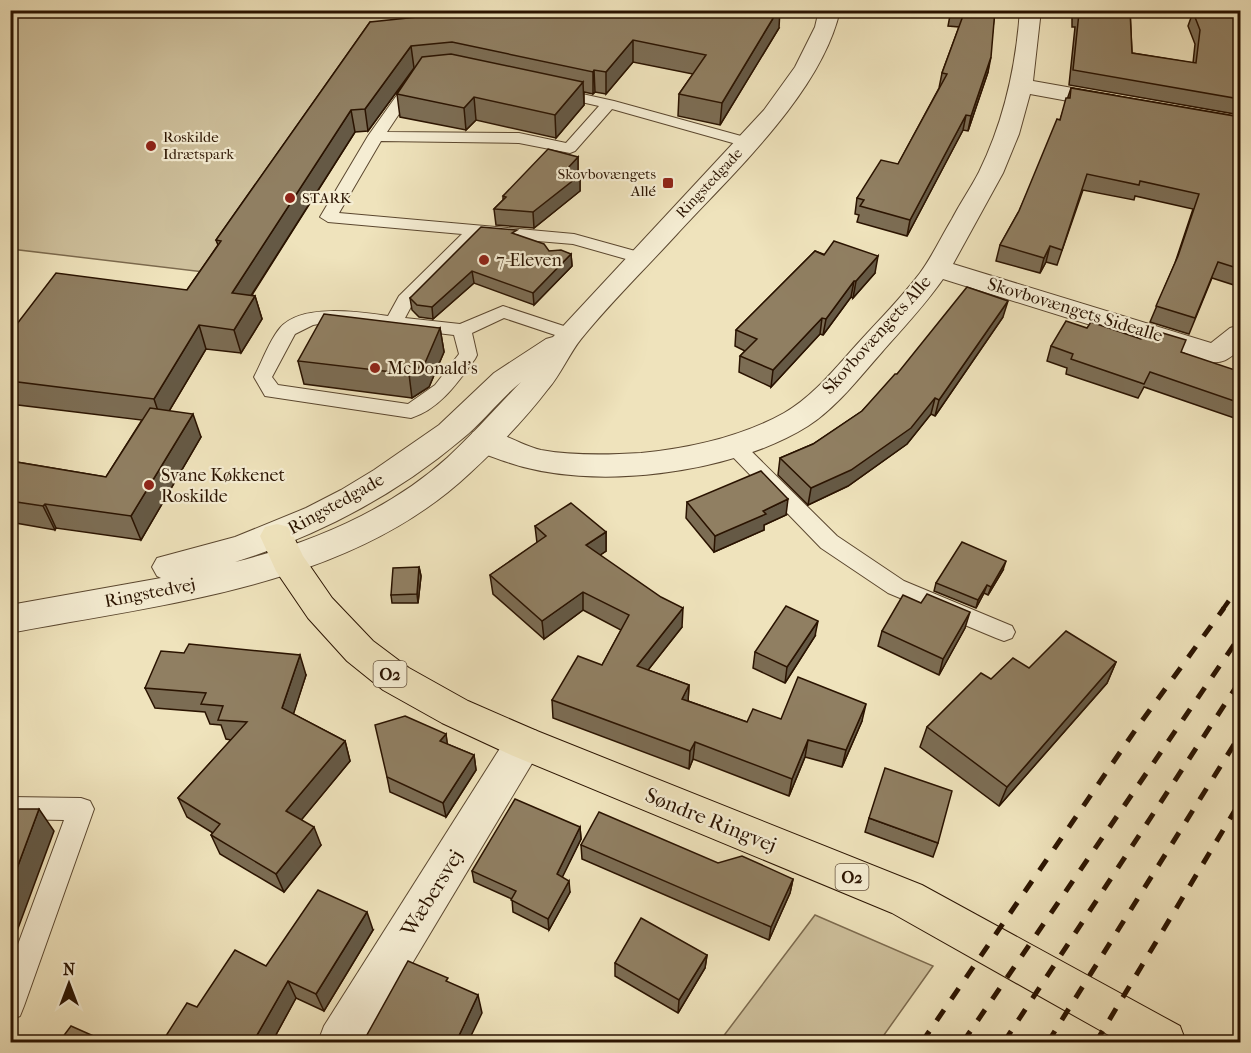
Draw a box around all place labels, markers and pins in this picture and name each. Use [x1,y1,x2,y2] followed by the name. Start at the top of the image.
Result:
[163,128,234,163] place label: Roskilde Idrætspark
[144,139,158,153] marker: Roskilde Idrætspark
[558,165,657,200] place label: Skovbovængets Allé
[661,176,675,190] marker: Skovbovængets Allé
[302,189,352,207] place label: STARK
[283,191,297,205] marker: STARK
[496,250,562,271] place label: 7-Eleven
[477,253,491,267] marker: 7-Eleven
[387,358,478,379] place label: McDonald's
[368,361,382,375] marker: McDonald's
[161,465,285,507] place label: Svane Køkkenet Roskilde
[142,478,156,492] marker: Svane Køkkenet Roskilde

